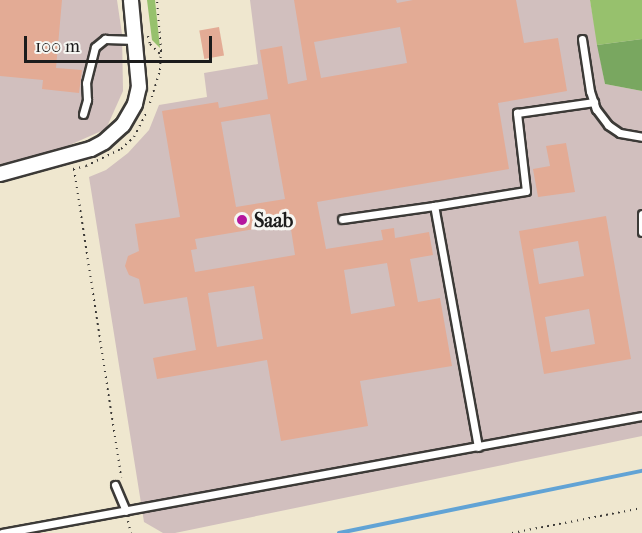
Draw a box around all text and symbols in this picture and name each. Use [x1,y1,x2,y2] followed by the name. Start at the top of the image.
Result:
[27,24,214,62] scale bar
[35,36,80,57] text: 100 m
[254,208,293,232] place label: Saab
[235,213,249,227] marker: Saab

